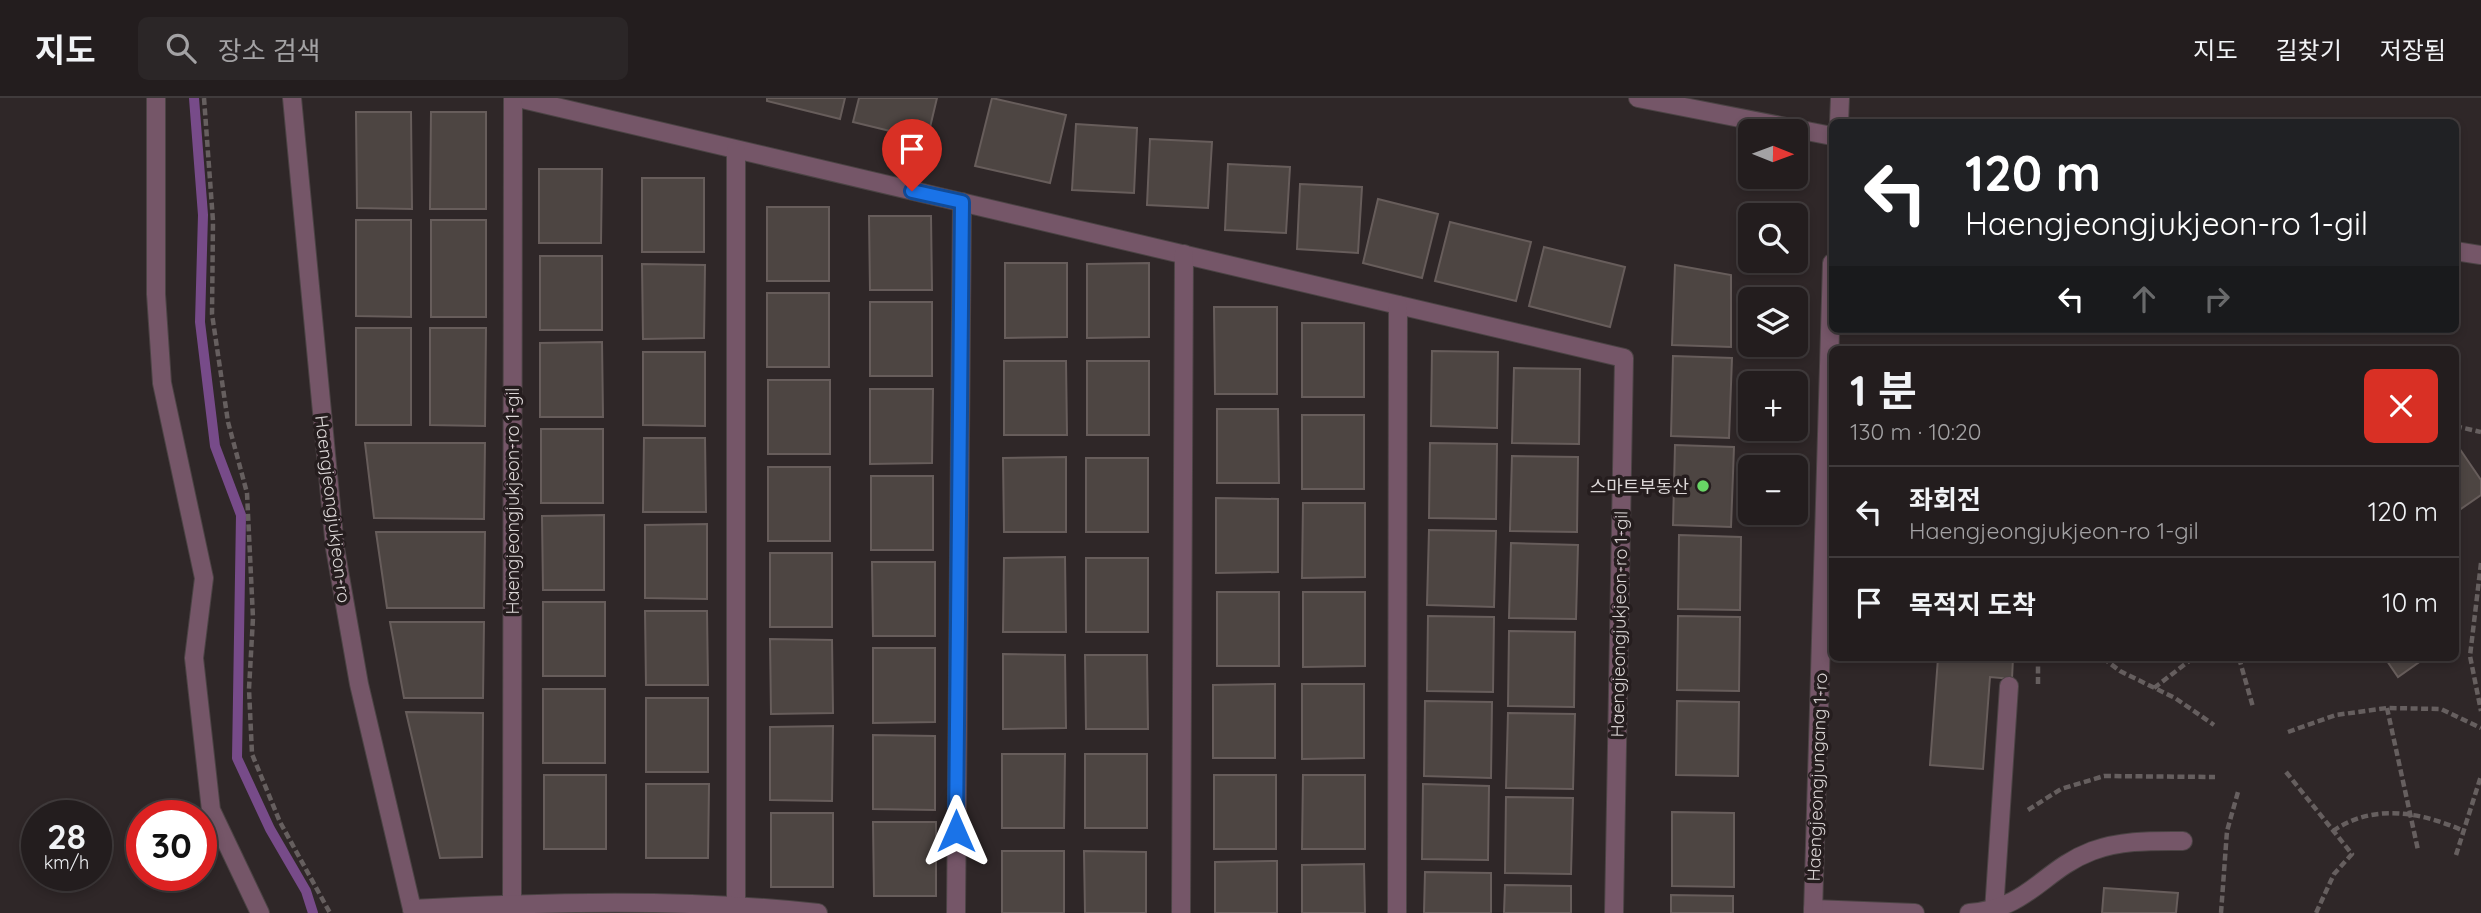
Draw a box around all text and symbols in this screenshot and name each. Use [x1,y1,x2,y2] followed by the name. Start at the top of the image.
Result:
[138,17,628,80] search box
[35,29,96,70] text: 지도
[162,29,200,67] icon: search
[218,34,321,67] text: 장소 검색
[2193,35,2238,65] text: 지도
[2276,35,2342,65] text: 길찾기
[2380,35,2446,65] text: 저장됨
[882,119,942,191] pin
[1738,119,1808,189] north arrow
[1738,119,1808,525] map controls
[893,130,931,168] icon: arrive
[1965,142,2101,203] text: 120 m
[1850,147,1941,238] icon: left
[1738,203,1808,273] button: search
[1965,203,2368,243] text: Haengjeongjukjeon-ro 1-gil
[2052,280,2090,318] icon: left
[2125,280,2163,318] icon: ahead
[2198,280,2236,318] icon: right
[1738,287,1808,357] button: layers
[1850,364,1917,417] text: 1 분
[2364,369,2438,443] button: close
[1738,371,1808,441] button: +
[501,388,524,614] street label: Haengjeongjukjeon-ro 1-gil
[310,414,356,604] street label: Haengjeongjukjeon-ro
[1850,417,1981,446] text: 130 m · 10:20
[1738,455,1808,525] button: −
[1590,475,1689,498] place label: 스마트부동산
[1695,478,1711,494] marker: 스마트부동산
[1909,483,1981,516] text: 좌회전
[1850,493,1888,531] icon: left
[2368,495,2438,528] text: 120 m
[1606,510,1632,738] street label: Haengjeongjukjeon-ro 1-gil
[1909,516,2199,545] text: Haengjeongjukjeon-ro 1-gil
[1850,584,1888,622] icon: arrive
[2382,586,2438,619] text: 10 m
[1909,588,2036,621] text: 목적지 도착
[1802,672,1832,882] street label: Haengjeongjungang 1-ro
[919,794,993,868] position arrow
[126,800,217,891] speed limit sign: 30
[47,814,86,858] text: 28
[44,851,89,874] text: km/h

